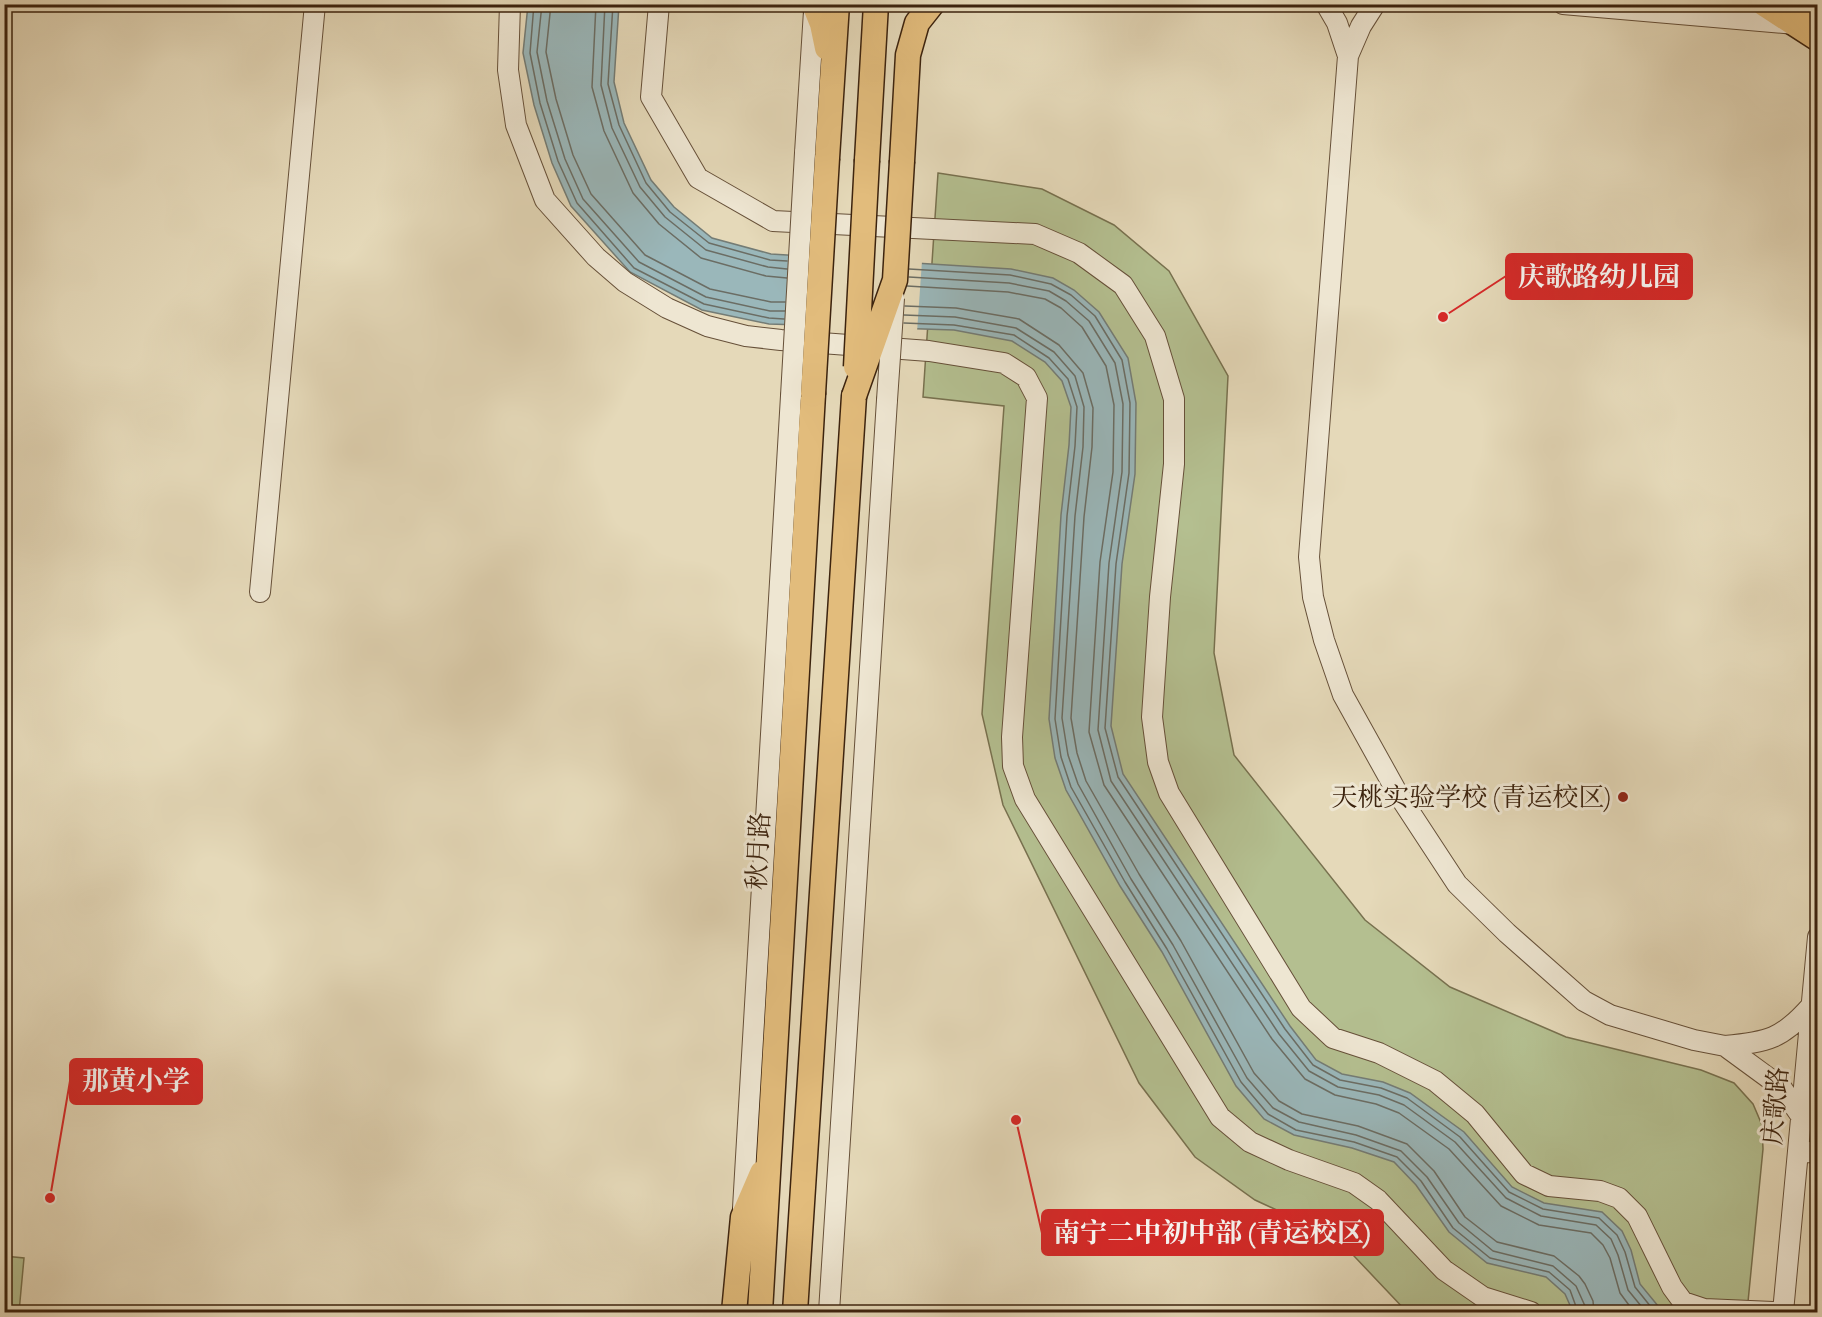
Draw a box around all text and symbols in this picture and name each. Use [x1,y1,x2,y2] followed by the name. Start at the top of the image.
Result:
[1506,254,1692,299] callout: 庆歌路幼儿园
[1518,261,1680,294] text: 庆歌路幼儿园
[1331,782,1611,814] place label: 天桃实验学校 (青运校区)
[1616,790,1630,804] marker: 天桃实验学校 (青运校区)
[741,811,777,891] street label: 秋月路
[70,1059,202,1104] callout: 那黄小学
[82,1065,190,1098] text: 那黄小学
[1757,1066,1795,1146] street label: 庆歌路
[1042,1210,1383,1255] callout: 南宁二中初中部 (青运校区)
[1053,1217,1371,1250] text: 南宁二中初中部 (青运校区)

